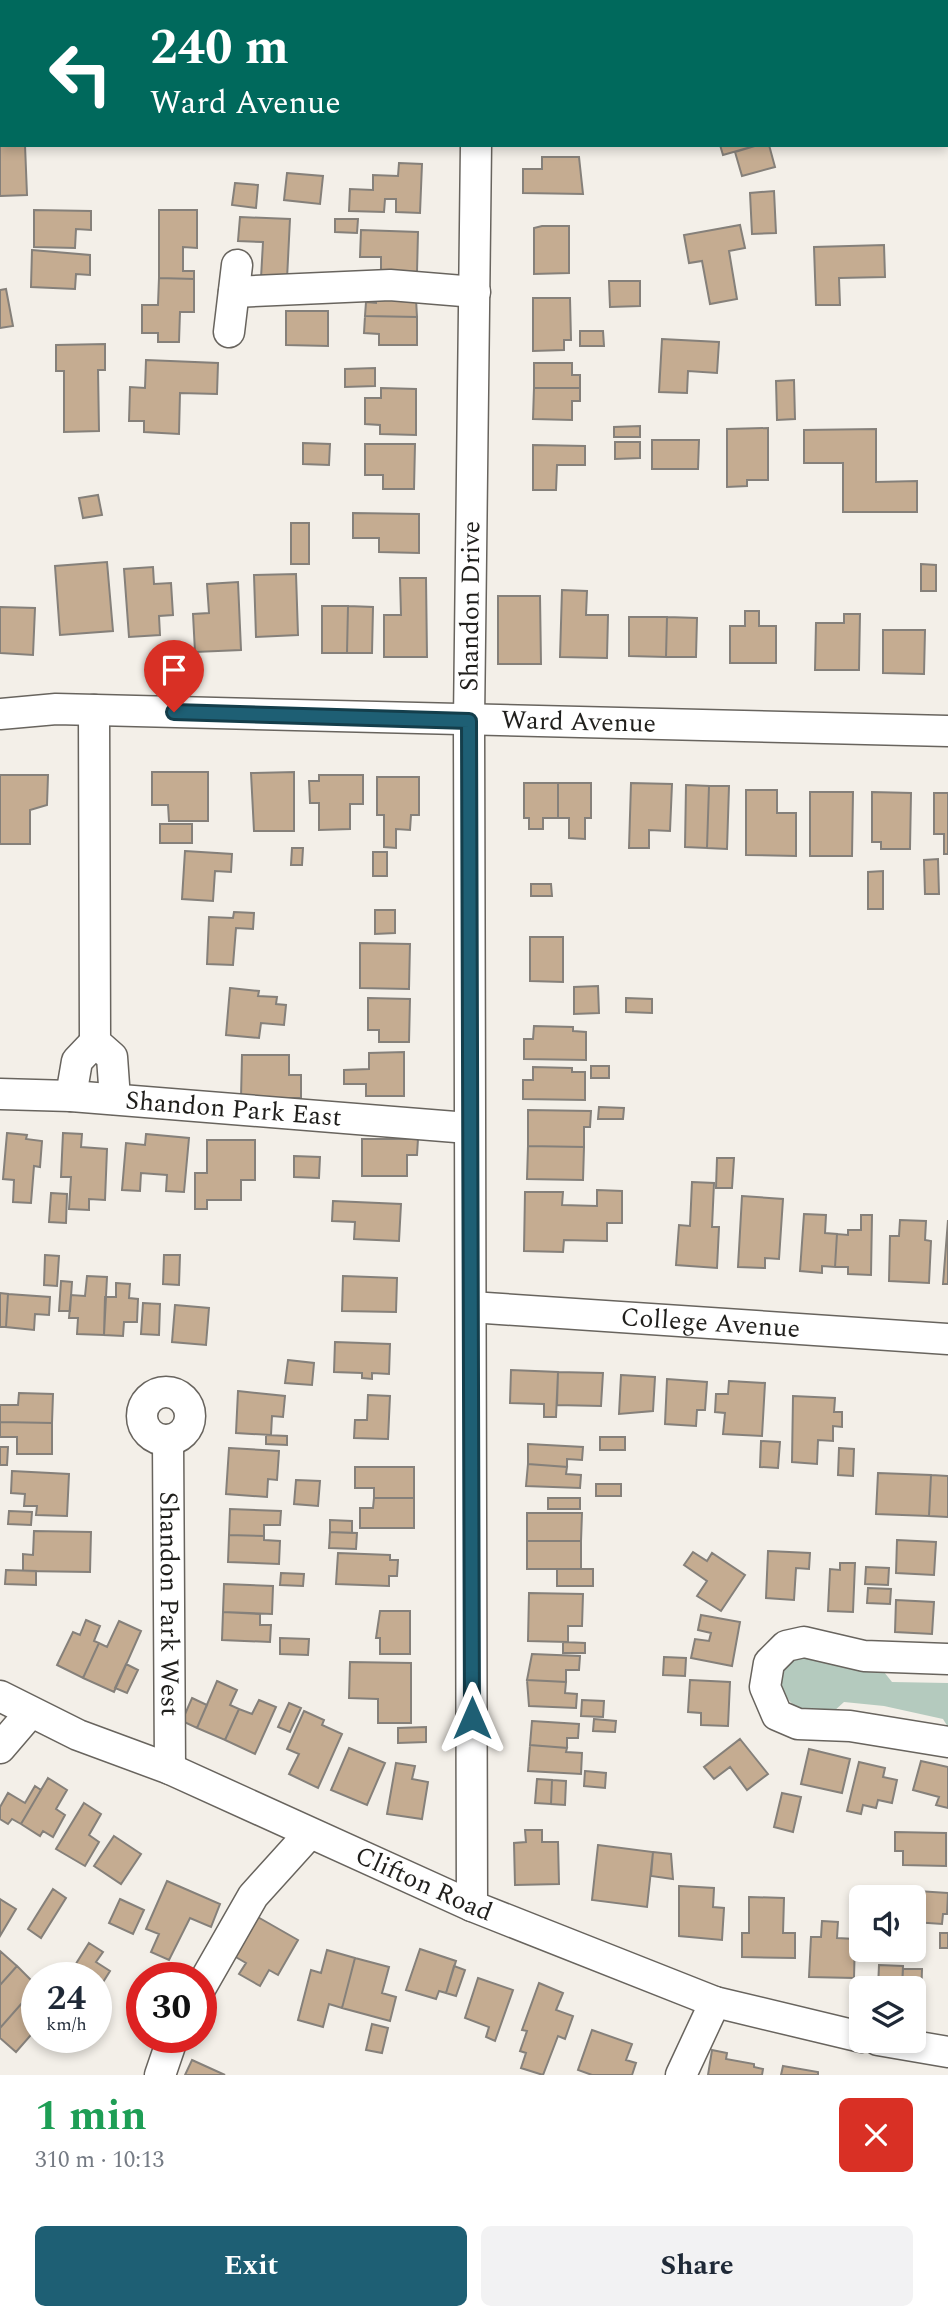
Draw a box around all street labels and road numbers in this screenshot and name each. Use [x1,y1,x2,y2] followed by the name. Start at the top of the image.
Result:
[449,520,491,692] street label: Shandon Drive
[501,700,657,744] street label: Ward Avenue
[124,1080,343,1138] street label: Shandon Park East
[619,1297,801,1349] street label: College Avenue
[148,1491,190,1717] street label: Shandon Park West
[349,1836,499,1932] street label: Clifton Road

